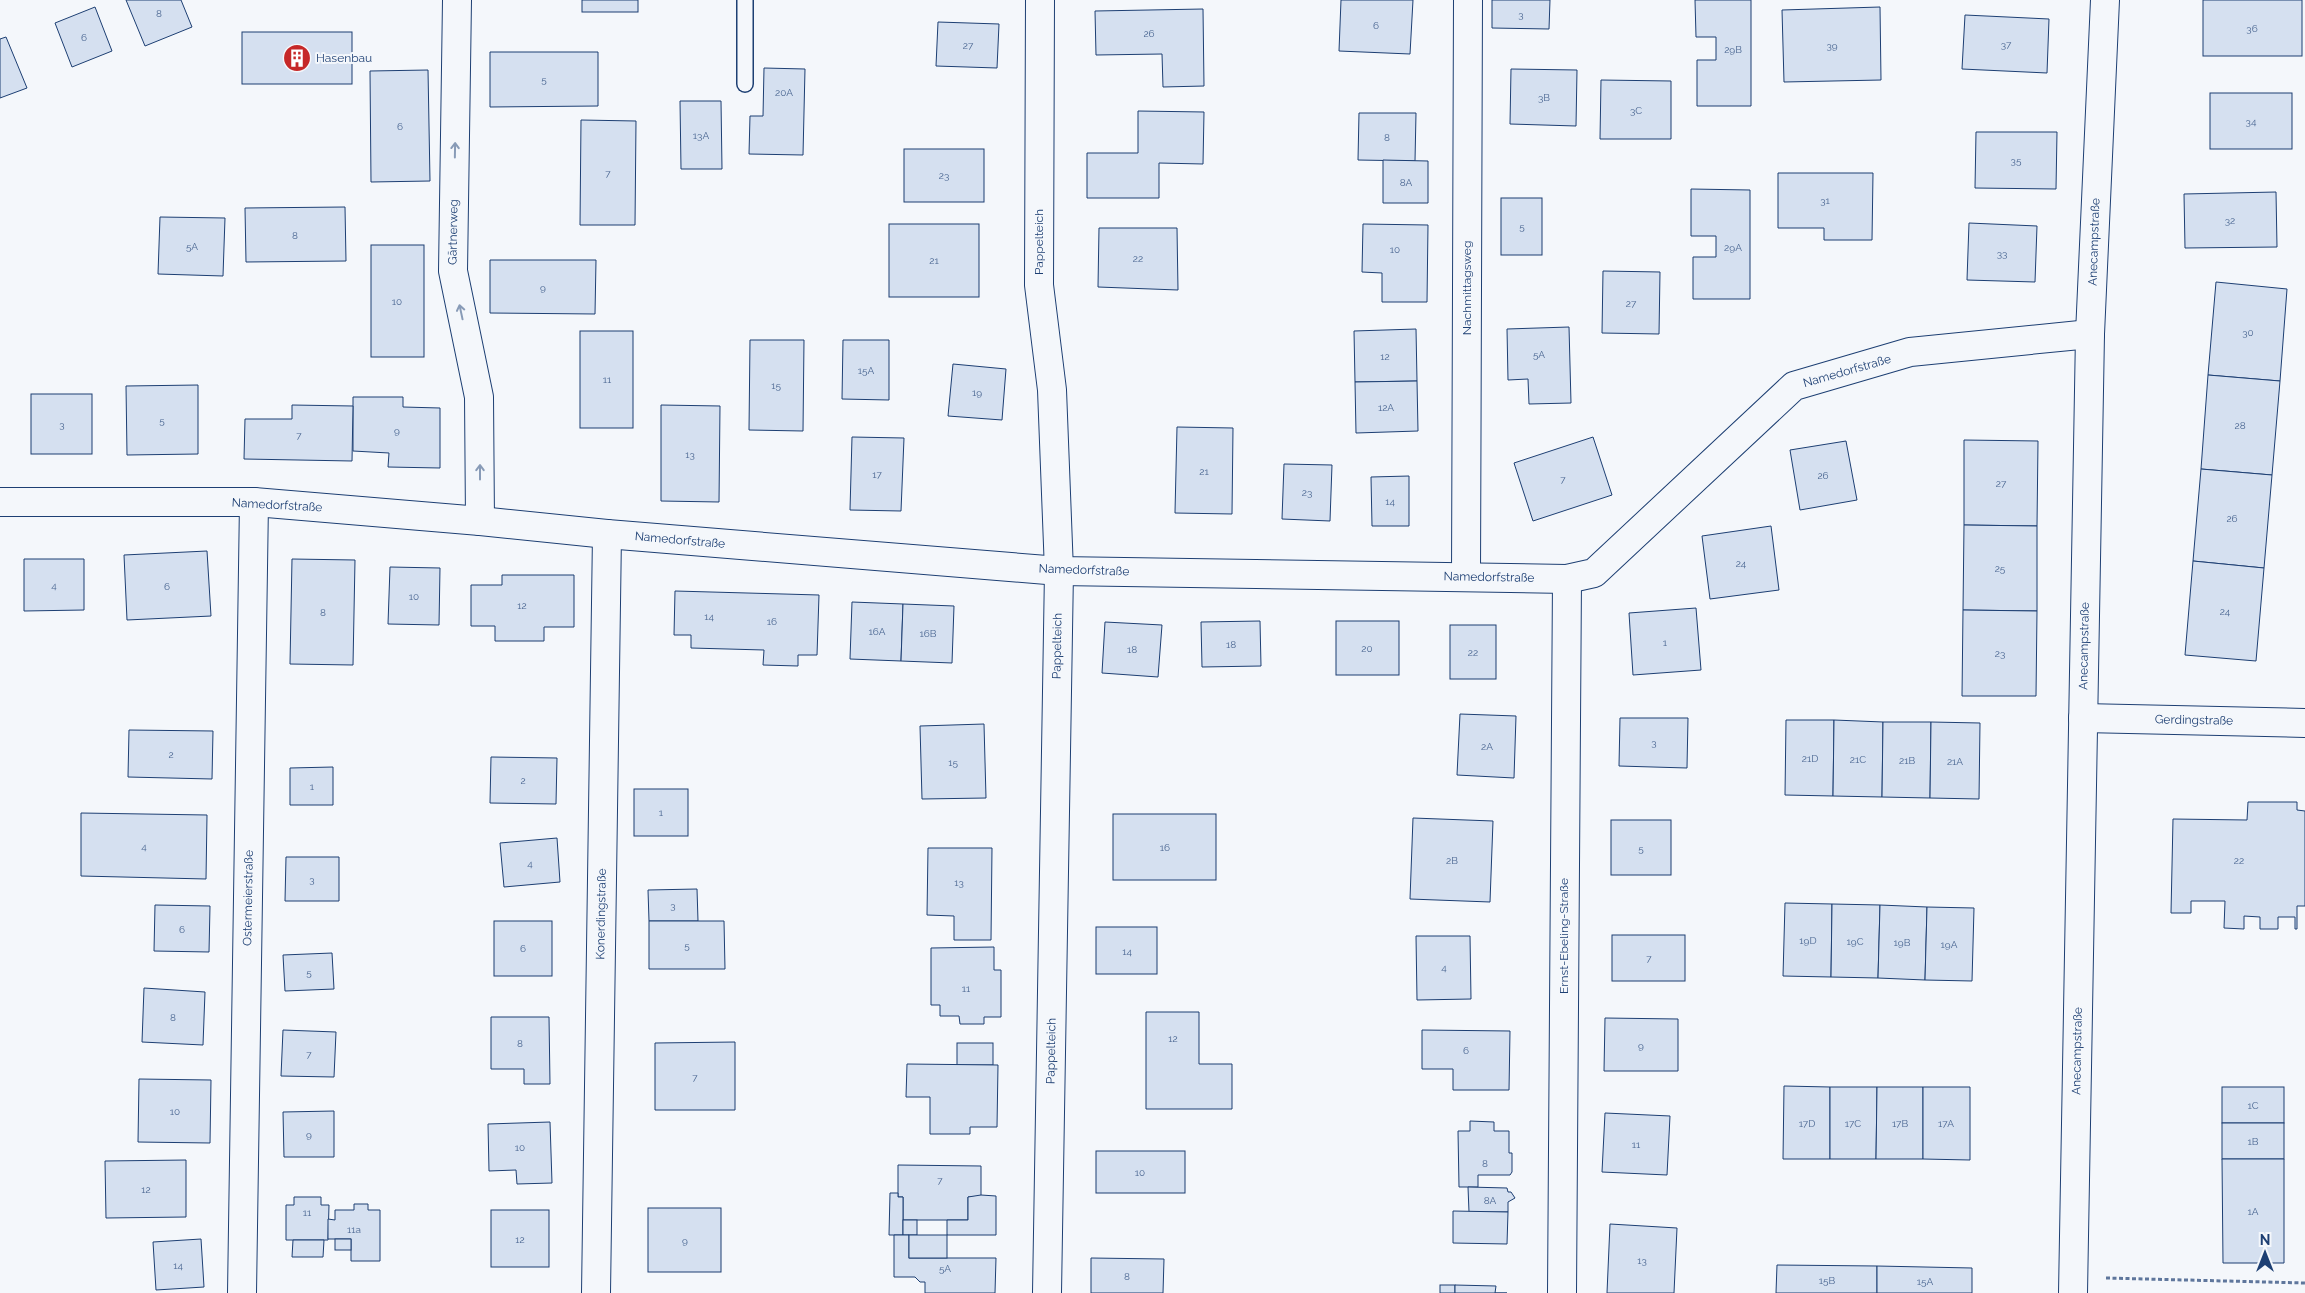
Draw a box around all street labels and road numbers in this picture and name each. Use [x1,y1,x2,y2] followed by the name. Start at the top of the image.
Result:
[2085,198,2103,286] street label: Anecampstraße
[445,199,461,265] street label: Gärtnerweg
[1032,209,1046,275] street label: Pappelteich
[1460,241,1474,335] street label: Nachmittagsweg
[1801,352,1893,390] street label: Namedorfstraße
[231,496,323,514] street label: Namedorfstraße
[634,529,726,551] street label: Namedorfstraße
[1038,561,1130,579] street label: Namedorfstraße
[1443,569,1535,585] street label: Namedorfstraße
[2076,602,2092,690] street label: Anecampstraße
[1049,613,1065,679] street label: Pappelteich
[2155,712,2233,728] street label: Gerdingstraße
[240,850,256,946] street label: Ostermeierstraße
[593,868,609,960] street label: Konerdingstraße
[1557,878,1571,994] street label: Ernst-Ebeling-Straße
[2069,1007,2085,1095] street label: Anecampstraße
[1043,1018,1059,1084] street label: Pappelteich

